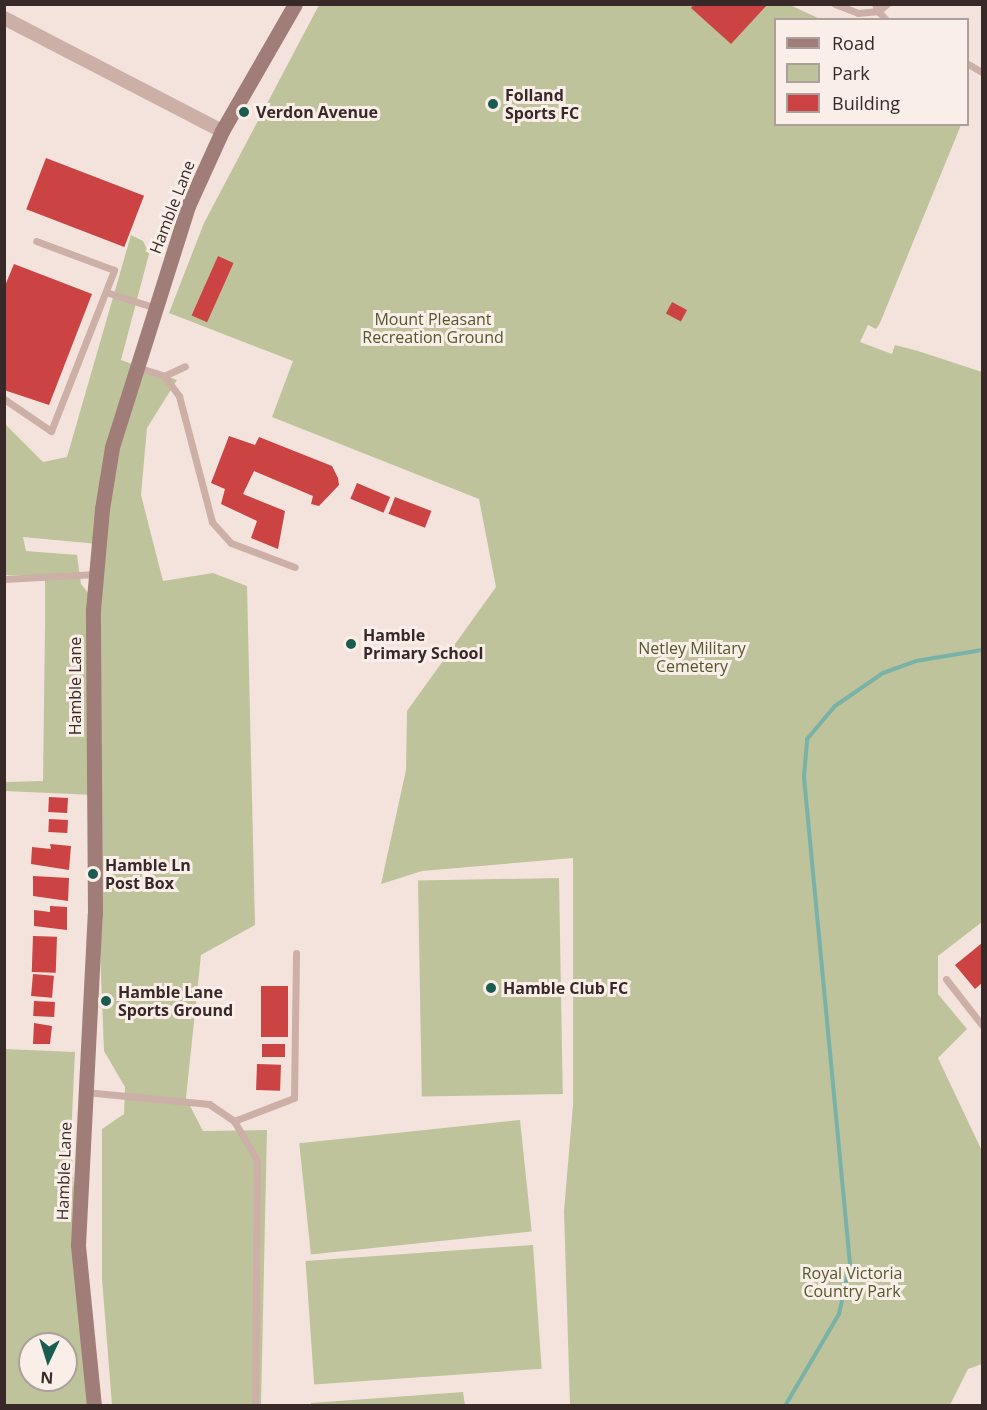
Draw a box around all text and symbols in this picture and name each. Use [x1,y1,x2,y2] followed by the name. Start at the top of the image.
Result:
[774,18,969,126] legend
[832,31,875,55] text: Road
[832,61,870,85] text: Park
[505,85,579,123] place label: Folland Sports FC
[832,91,900,115] text: Building
[486,97,500,111] marker: Folland Sports FC
[256,102,378,122] place label: Verdon Avenue
[237,105,251,119] marker: Verdon Avenue
[145,158,199,256] street label: Hamble Lane
[362,309,504,347] park label: Mount Pleasant Recreation Ground
[363,625,483,663] place label: Hamble Primary School
[65,637,85,735] street label: Hamble Lane
[344,637,358,651] marker: Hamble Primary School
[638,638,746,676] park label: Netley Military Cemetery
[105,855,191,893] place label: Hamble Ln Post Box
[86,867,100,881] marker: Hamble Ln Post Box
[503,978,628,998] place label: Hamble Club FC
[484,981,498,995] marker: Hamble Club FC
[118,982,233,1020] place label: Hamble Lane Sports Ground
[99,994,113,1008] marker: Hamble Lane Sports Ground
[53,1121,75,1221] street label: Hamble Lane
[802,1263,902,1301] park label: Royal Victoria Country Park
[18,1332,78,1392] north arrow
[40,1367,54,1389] text: N

